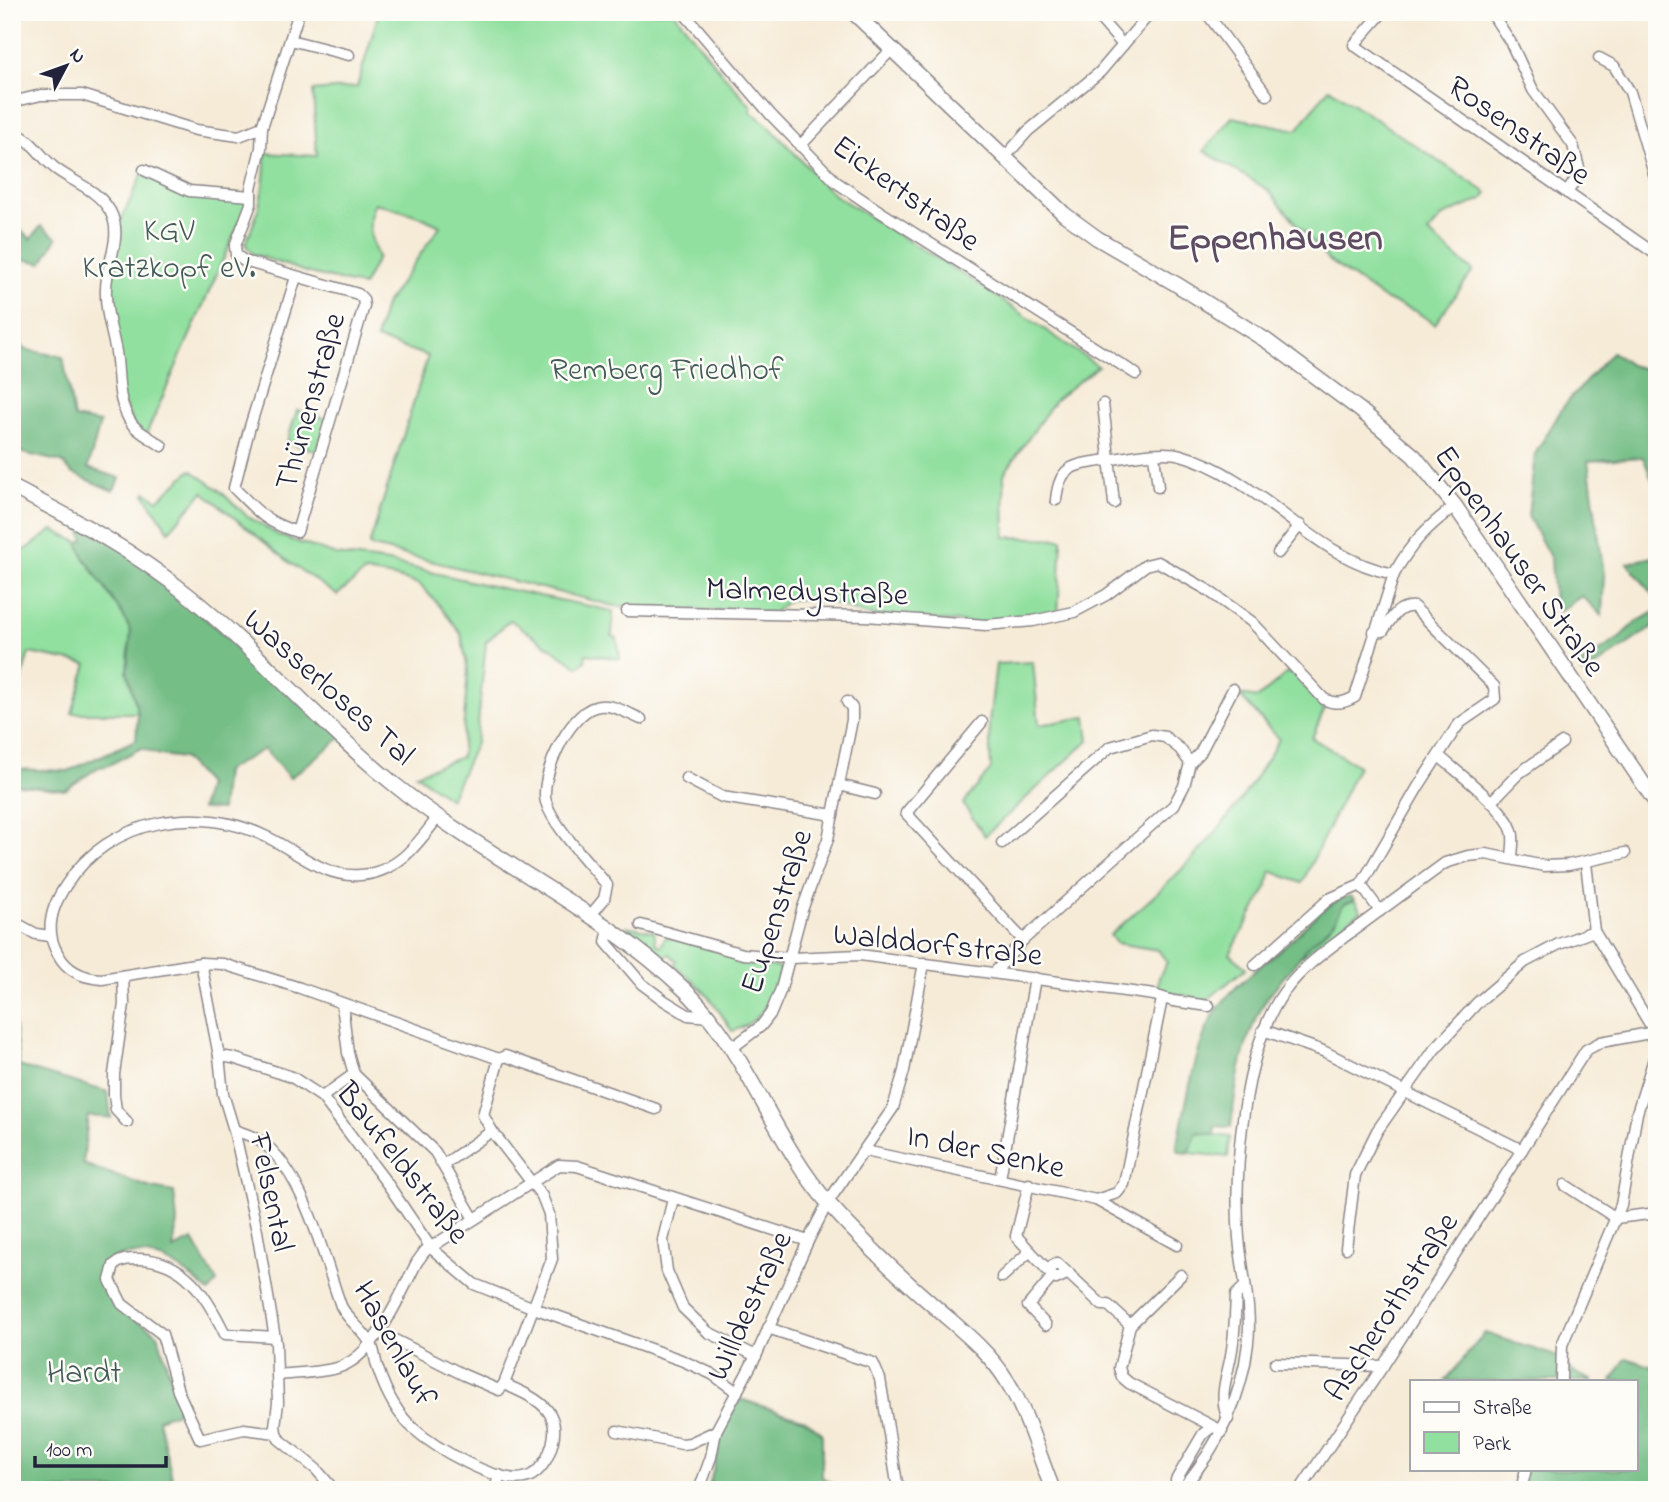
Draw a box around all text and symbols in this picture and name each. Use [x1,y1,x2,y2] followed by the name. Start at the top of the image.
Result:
[32,32,102,102] north arrow
[63,43,91,70] text: N
[1436,65,1600,199] street label: Rosenstraße
[821,125,990,265] street label: Eickertstraße
[82,209,256,293] park label: KGV Kratzkopf eV.
[1167,212,1383,268] district label: Eppenhausen
[265,307,360,496] street label: Thünenstraße
[550,348,784,395] park label: Remberg Friedhof
[1421,437,1616,688] street label: Eppenhauser Straße
[705,566,909,621] street label: Malmedystraße
[231,599,424,779] street label: Wasserloses Tal
[730,823,827,1000] street label: Eupenstraße
[831,912,1045,981] street label: Walddorfstraße
[322,1072,480,1256] street label: Baufeldstraße
[902,1114,1069,1193] street label: In der Senke
[234,1128,305,1256] street label: Felsental
[1314,1203,1472,1412] street label: Ascherothstraße
[696,1223,807,1389] street label: Willdestraße
[339,1273,447,1417] street label: Hasenlauf
[47,1351,122,1398] park label: Hardt
[1410,1380,1638,1470] legend
[1473,1394,1532,1424] text: Straße
[35,1425,166,1469] scale bar
[1473,1430,1512,1460] text: Park
[46,1436,92,1466] text: 100 m

